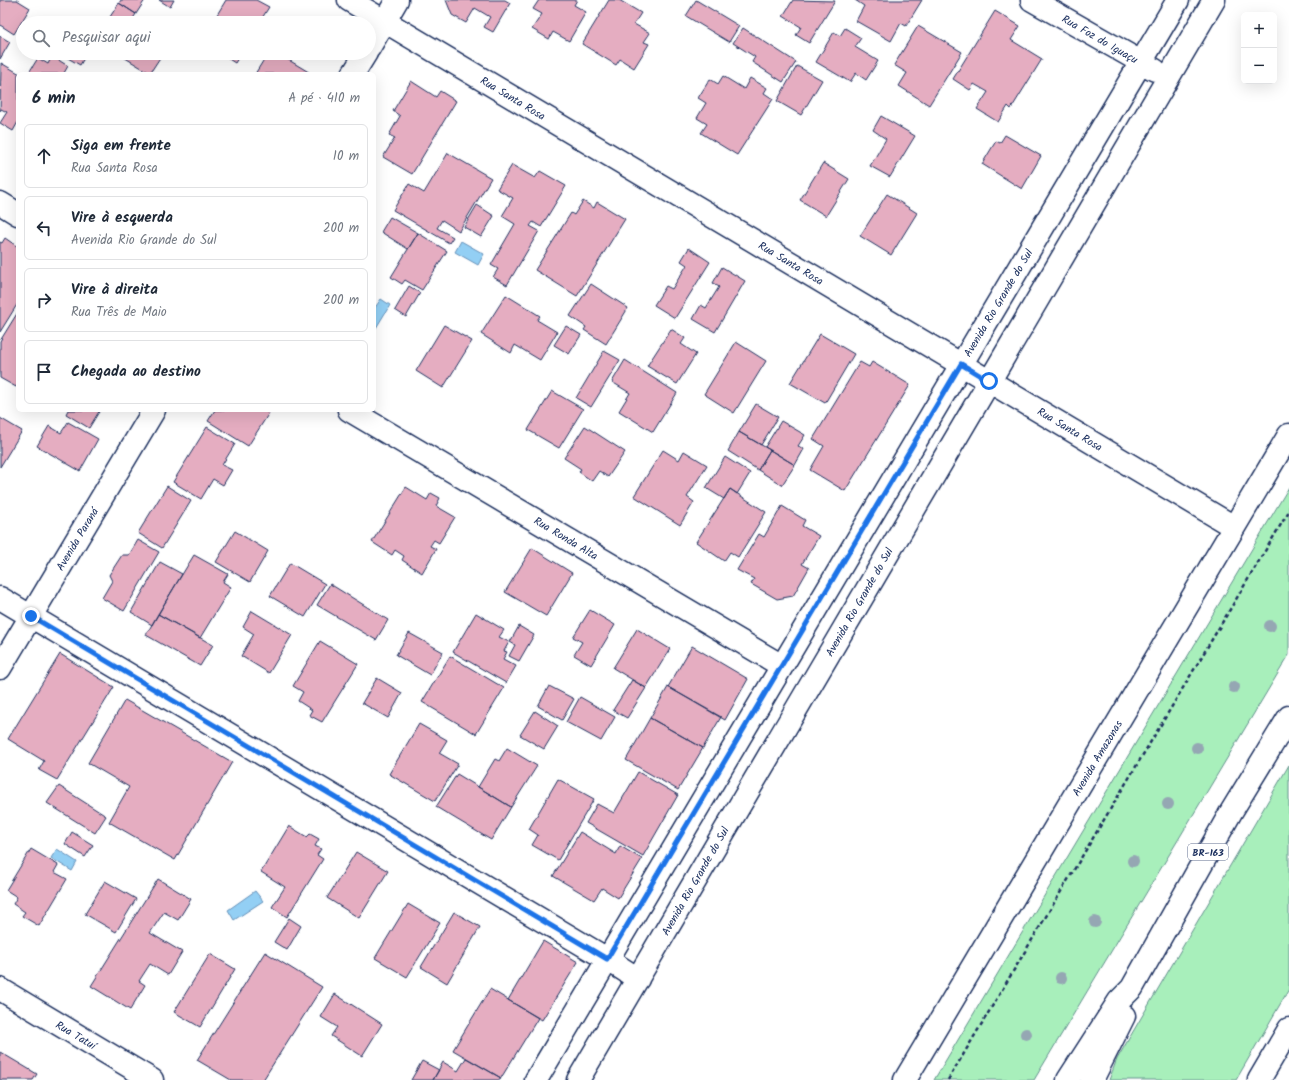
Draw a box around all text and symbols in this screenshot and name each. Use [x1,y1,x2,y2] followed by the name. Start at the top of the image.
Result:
[1058,11,1142,69] street label: Rua Foz do Iguaçu
[1241,12,1277,84] map controls
[1241,12,1277,48] button: +
[16,16,376,60] search box
[62,26,151,50] text: Pesquisar aqui
[30,27,52,49] icon: search
[1241,48,1277,84] button: −
[476,72,549,125] street label: Rua Santa Rosa
[32,85,76,112] text: 6 min
[288,88,360,109] text: A pé · 410 m
[71,134,171,158] text: Siga em frente
[33,145,55,167] icon: ahead
[333,146,359,167] text: 10 m
[71,158,158,179] text: Rua Santa Rosa
[71,206,173,230] text: Vire à esquerda
[33,217,55,239] icon: left
[323,218,359,239] text: 200 m
[71,230,217,251] text: Avenida Rio Grande do Sul
[754,237,827,290] street label: Rua Santa Rosa
[959,246,1038,361] street label: Avenida Rio Grande do Sul
[71,278,158,302] text: Vire à direita
[33,289,55,311] icon: right
[323,290,359,311] text: 200 m
[71,302,167,323] text: Rua Três de Maio
[71,360,201,384] text: Chegada ao destino
[33,361,55,383] icon: arrive
[980,372,998,390] route start
[1033,403,1106,456] street label: Rua Santa Rosa
[52,503,105,574] street label: Avenida Paraná
[530,512,601,565] street label: Rua Ronda Alta
[821,544,899,660] street label: Avenida Rio Grande do Sul
[22,607,40,625] route end
[1068,717,1128,800] street label: Avenida Amazonas
[657,823,735,939] street label: Avenida Rio Grande do Sul
[1188,844,1228,860] road number: BR-163
[52,1017,101,1056] street label: Rua Tatuí

